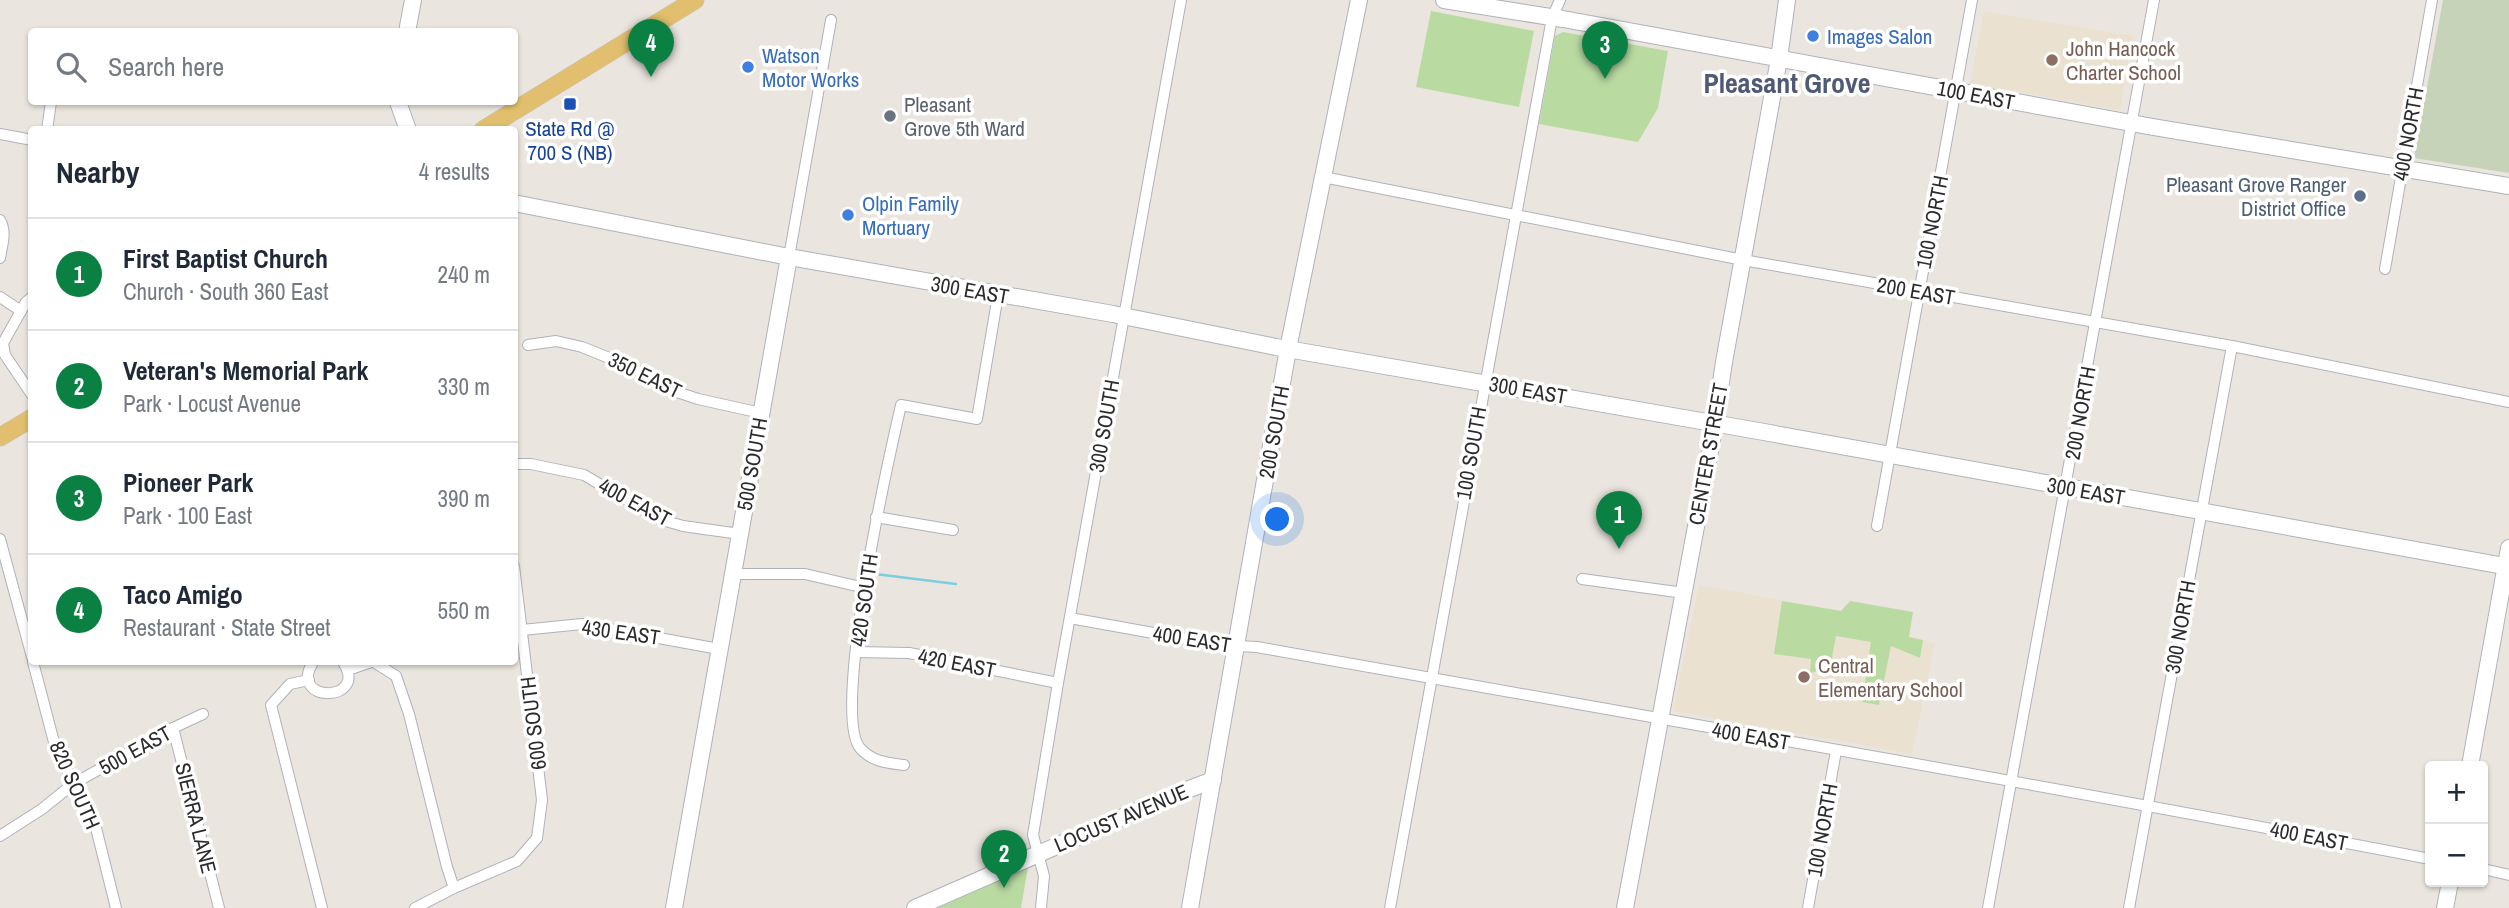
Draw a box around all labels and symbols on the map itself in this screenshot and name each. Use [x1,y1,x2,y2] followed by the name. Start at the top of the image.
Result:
[628,19,674,77] pin: 4
[1582,21,1628,79] pin: 3
[1827,22,1932,51] place label: Images Salon
[1805,28,1821,44] marker: Images Salon
[2066,34,2181,87] place label: John Hancock Charter School
[762,41,859,94] place label: Watson Motor Works
[2044,52,2060,68] marker: John Hancock Charter School
[740,59,756,75] marker: Watson Motor Works
[1703,64,1871,102] district label: Pleasant Grove
[1935,73,2018,117] street label: 100 EAST
[2386,85,2430,183] street label: 400 NORTH
[904,90,1025,143] place label: Pleasant Grove 5th Ward
[562,96,578,112] marker: State Rd @ 700 S (NB)
[882,108,898,124] marker: Pleasant Grove 5th Ward
[525,114,615,167] place label: State Rd @ 700 S (NB)
[2166,170,2346,223] place label: Pleasant Grove Ranger District Office
[1909,173,1955,271] street label: 100 NORTH
[2352,188,2368,204] marker: Pleasant Grove Ranger District Office
[862,189,959,242] place label: Olpin Family Mortuary
[840,207,856,223] marker: Olpin Family Mortuary
[929,269,1012,311] street label: 300 EAST
[1875,270,1958,312] street label: 200 EAST
[603,345,687,405] street label: 350 EAST
[2058,364,2102,462] street label: 200 NORTH
[1487,369,1570,411] street label: 300 EAST
[1082,377,1126,475] street label: 300 SOUTH
[1681,380,1735,527] street label: CENTER STREET
[1252,383,1296,481] street label: 200 SOUTH
[1449,404,1493,502] street label: 100 SOUTH
[730,415,774,513] street label: 500 SOUTH
[2045,470,2128,512] street label: 300 EAST
[594,471,677,533] street label: 400 EAST
[1596,491,1642,549] pin: 1
[1260,502,1294,536] your location
[843,552,885,648] street label: 420 SOUTH
[2158,578,2202,676] street label: 300 NORTH
[580,612,662,652] street label: 430 EAST
[1151,619,1234,660] street label: 400 EAST
[916,641,999,685] street label: 420 EAST
[1818,651,1963,704] place label: Central Elementary School
[1796,669,1812,685] marker: Central Elementary School
[513,675,553,771] street label: 600 SOUTH
[1710,715,1793,757] street label: 400 EAST
[94,718,177,782] street label: 500 EAST
[43,736,107,834] street label: 820 SOUTH
[168,760,224,876] street label: SIERRA LANE
[1050,777,1192,859] street label: LOCUST AVENUE
[1800,781,1844,879] street label: 100 NORTH
[2268,814,2351,858] street label: 400 EAST
[981,830,1027,888] pin: 2

